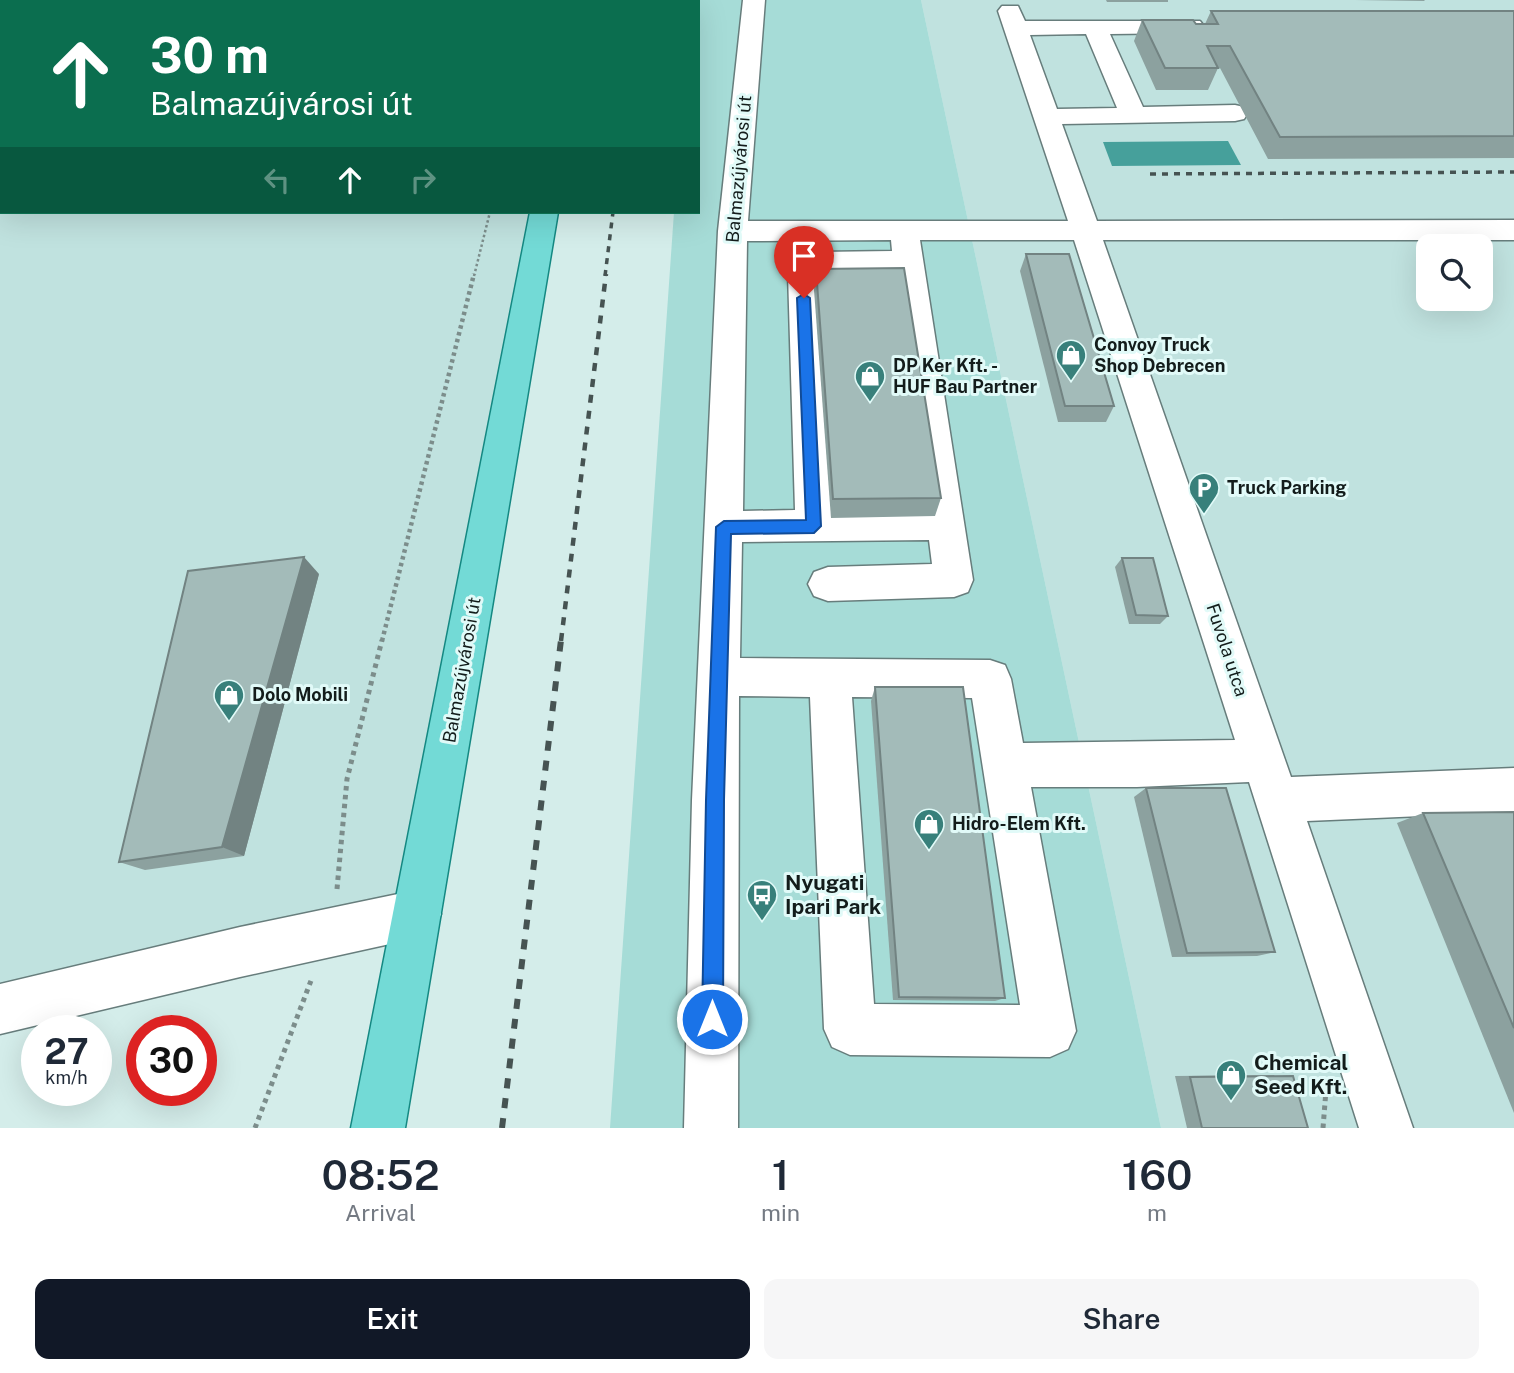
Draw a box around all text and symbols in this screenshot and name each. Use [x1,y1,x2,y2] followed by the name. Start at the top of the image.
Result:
[150,26,269,84] text: 30 m
[35,28,126,119] icon: ahead
[150,85,413,122] text: Balmazújvárosi út
[722,94,755,244] street label: Balmazújvárosi út
[258,161,296,199] icon: left
[331,161,369,199] icon: ahead
[404,161,442,199] icon: right
[774,226,834,298] pin
[1416,234,1493,311] map controls
[1416,234,1493,311] button: search
[785,237,823,275] icon: arrive
[1094,334,1225,376] place label: Convoy Truck Shop Debrecen
[1054,338,1088,382] shop icon: Convoy Truck Shop Debrecen
[893,355,1038,397] place label: DP Ker Kft. - HUF Bau Partner
[853,359,887,403] shop icon: DP Ker Kft. - HUF Bau Partner
[1187,471,1221,515] parking icon: Truck Parking
[1227,477,1347,498] place label: Truck Parking
[438,595,485,745] street label: Balmazújvárosi út
[1203,601,1252,699] street label: Fuvola utca
[212,678,246,722] shop icon: Dolo Mobili
[252,684,348,705] place label: Dolo Mobili
[912,807,946,851] shop icon: Hidro-Elem Kft.
[952,813,1086,834] place label: Hidro-Elem Kft.
[785,870,881,919] place label: Nyugati Ipari Park
[745,878,779,922] bus stop icon: Nyugati Ipari Park
[675,982,749,1056] position arrow
[126,1015,217,1106] speed limit sign: 30
[44,1031,89,1072] text: 27
[1254,1050,1348,1099] place label: Chemical Seed Kft.
[1214,1058,1248,1102] shop icon: Chemical Seed Kft.
[45,1067,88,1088] text: km/h
[322,1150,440,1199] text: 08:52
[772,1150,789,1199] text: 1
[1122,1150,1192,1199] text: 160
[345,1199,416,1226] text: Arrival
[761,1199,800,1226] text: min
[1147,1199,1167,1226] text: m
[35,1279,750,1359] button: Exit
[764,1279,1479,1359] button: Share

